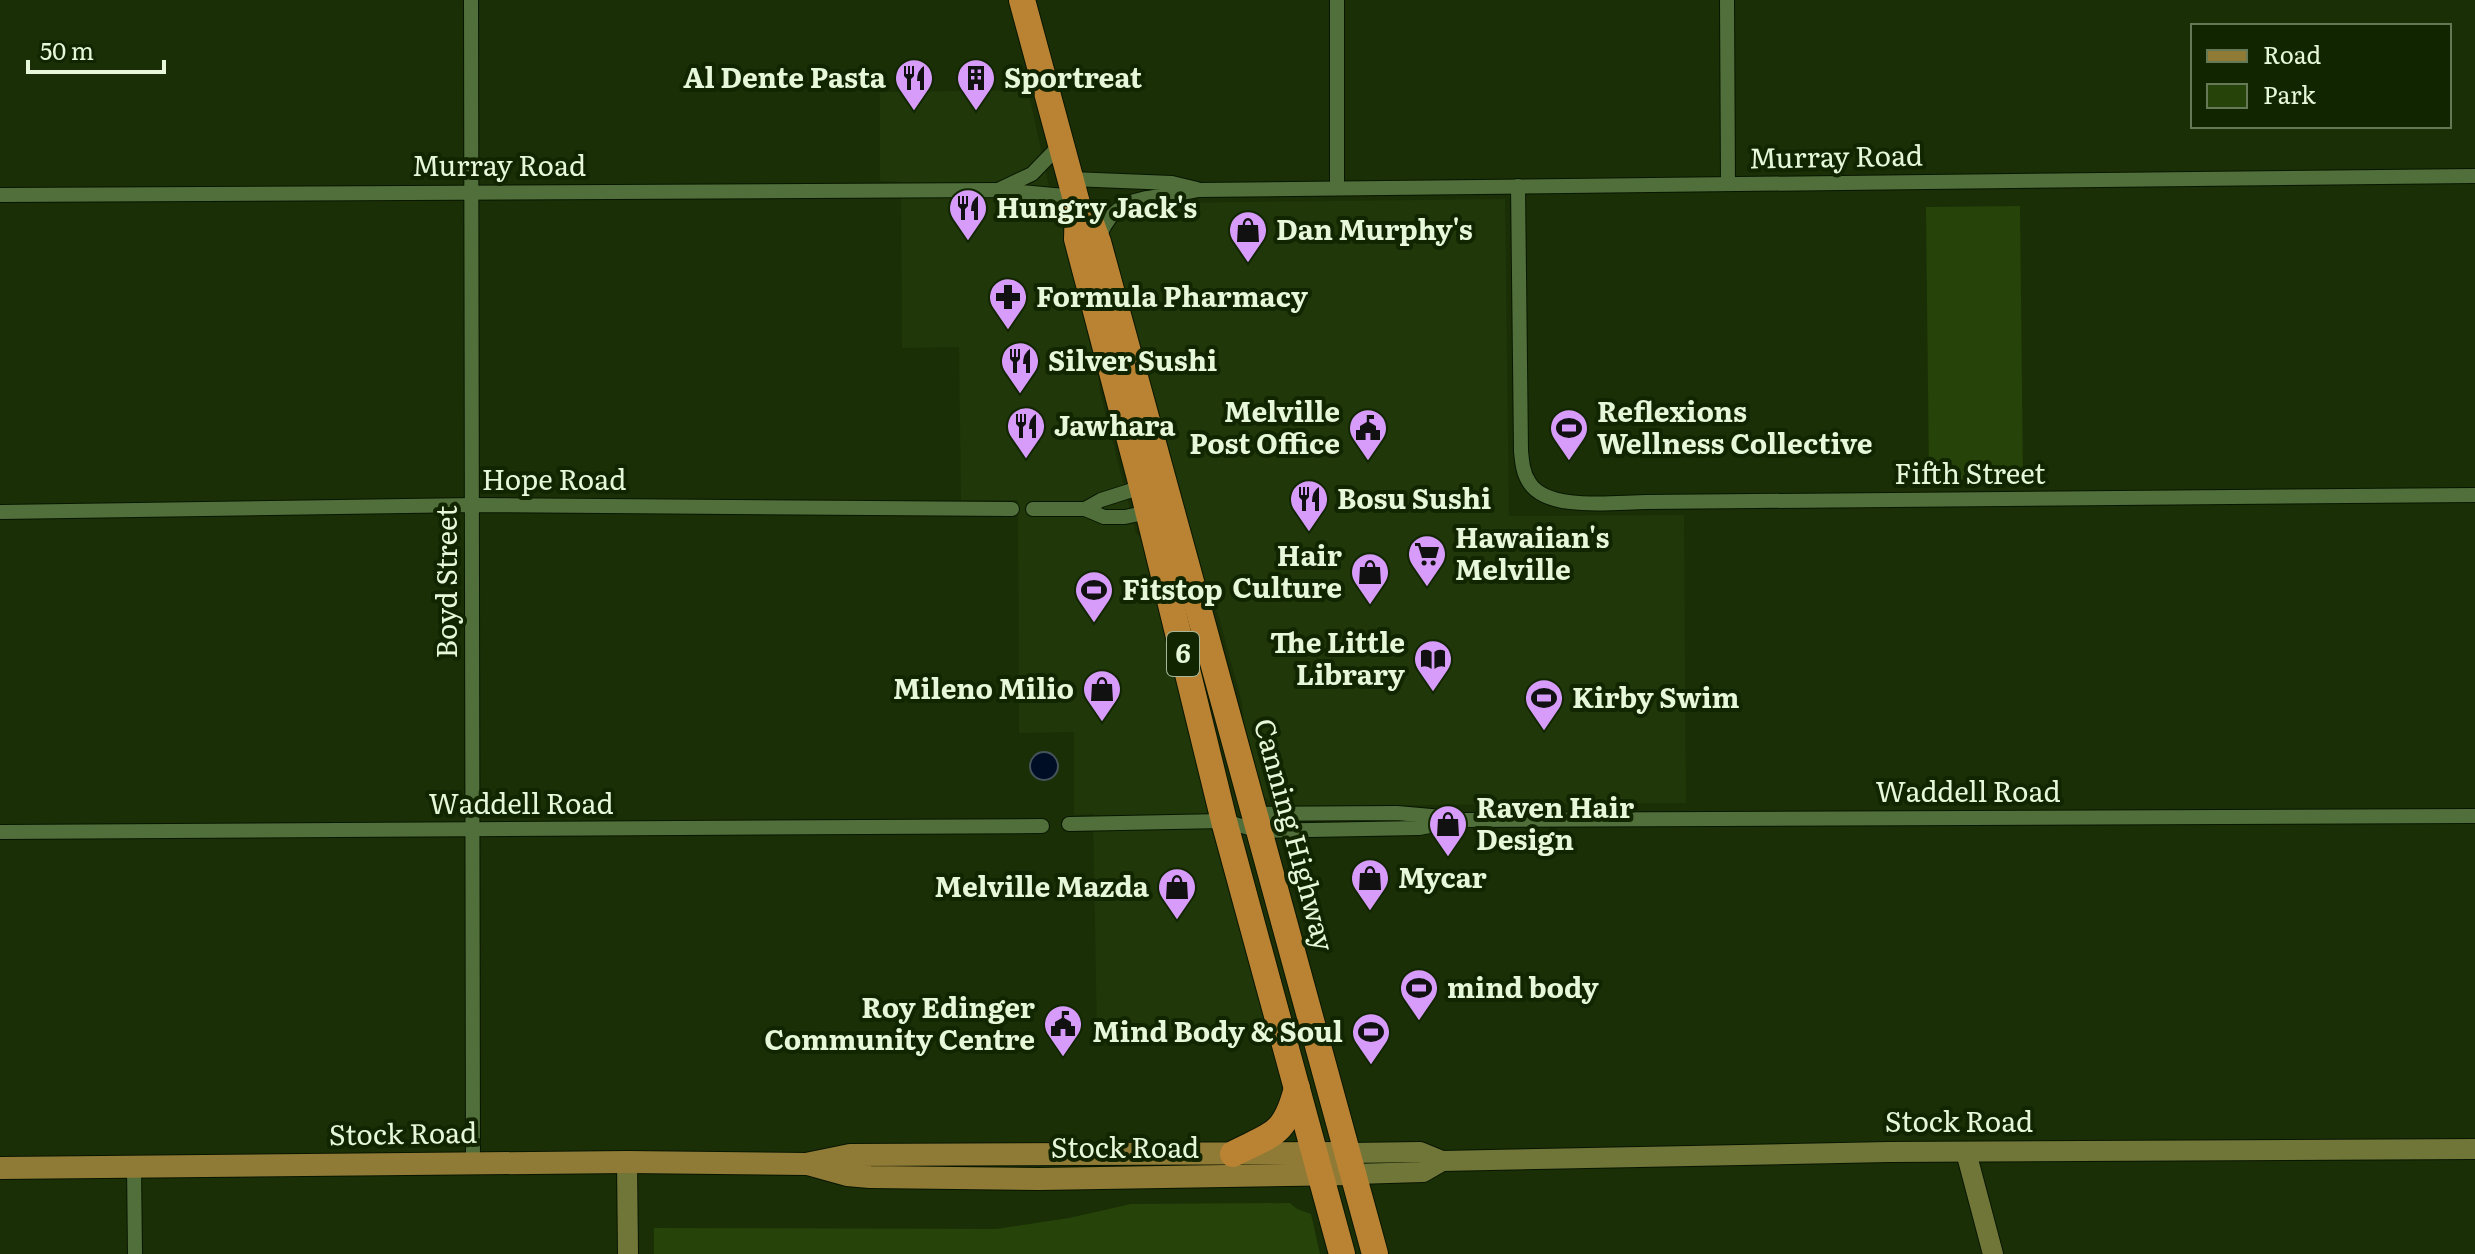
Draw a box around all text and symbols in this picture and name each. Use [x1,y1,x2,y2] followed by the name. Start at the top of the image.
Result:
[28,24,164,74] scale bar
[2191,24,2451,128] legend
[40,32,94,67] text: 50 m
[2263,36,2322,71] text: Road
[683,55,887,97] place label: Al Dente Pasta
[1004,55,1143,97] place label: Sportreat
[893,57,935,112] restaurant icon: Al Dente Pasta
[955,57,997,112] building icon: Sportreat
[2263,76,2316,111] text: Park
[1749,132,1923,178] street label: Murray Road
[412,143,586,185] street label: Murray Road
[996,185,1197,227] place label: Hungry Jack's
[947,187,989,242] restaurant icon: Hungry Jack's
[1276,207,1473,249] place label: Dan Murphy's
[1227,209,1269,264] shop icon: Dan Murphy's
[1036,274,1309,316] place label: Formula Pharmacy
[987,276,1029,331] pharmacy icon: Formula Pharmacy
[1048,338,1217,380] place label: Silver Sushi
[999,340,1041,395] restaurant icon: Silver Sushi
[1189,389,1340,463] place label: Melville Post Office
[1597,389,1873,463] place label: Reflexions Wellness Collective
[1054,403,1176,445] place label: Jawhara
[1005,405,1047,460] restaurant icon: Jawhara
[1347,407,1389,462] public building icon: Melville Post Office
[1548,407,1590,462] sports icon: Reflexions Wellness Collective
[1894,451,2046,493] street label: Fifth Street
[482,457,626,499] street label: Hope Road
[1337,476,1491,518] place label: Bosu Sushi
[1288,478,1330,533] restaurant icon: Bosu Sushi
[424,505,466,658] street label: Boyd Street
[1455,515,1609,589] place label: Hawaiian's Melville
[1232,533,1342,607] place label: Hair Culture
[1406,533,1448,588] supermarket icon: Hawaiian's Melville
[1349,551,1391,606] shop icon: Hair Culture
[1122,567,1223,609] place label: Fitstop
[1073,569,1115,624] sports icon: Fitstop
[1270,620,1406,694] place label: The Little Library
[1167,632,1199,676] road number: 6
[1412,638,1454,693] library icon: The Little Library
[893,666,1074,708] place label: Mileno Milio
[1081,668,1123,723] shop icon: Mileno Milio
[1572,675,1740,717] place label: Kirby Swim
[1523,677,1565,732] sports icon: Kirby Swim
[1245,714,1347,956] street label: Canning Highway
[1875,769,2061,811] street label: Waddell Road
[428,781,614,823] street label: Waddell Road
[1476,785,1634,859] place label: Raven Hair Design
[1427,803,1469,858] shop icon: Raven Hair Design
[1398,855,1487,897] place label: Mycar
[1349,857,1391,912] shop icon: Mycar
[935,864,1150,906] place label: Melville Mazda
[1156,866,1198,921] shop icon: Melville Mazda
[1447,965,1600,1007] place label: mind body
[1398,967,1440,1022] sports icon: mind body
[764,985,1035,1059] place label: Roy Edinger Community Centre
[1042,1003,1084,1058] public building icon: Roy Edinger Community Centre
[1092,1009,1343,1051] place label: Mind Body & Soul
[1350,1011,1392,1066] sports icon: Mind Body & Soul
[1885,1099,2033,1141] street label: Stock Road
[328,1110,478,1154] street label: Stock Road
[1051,1125,1199,1167] street label: Stock Road

